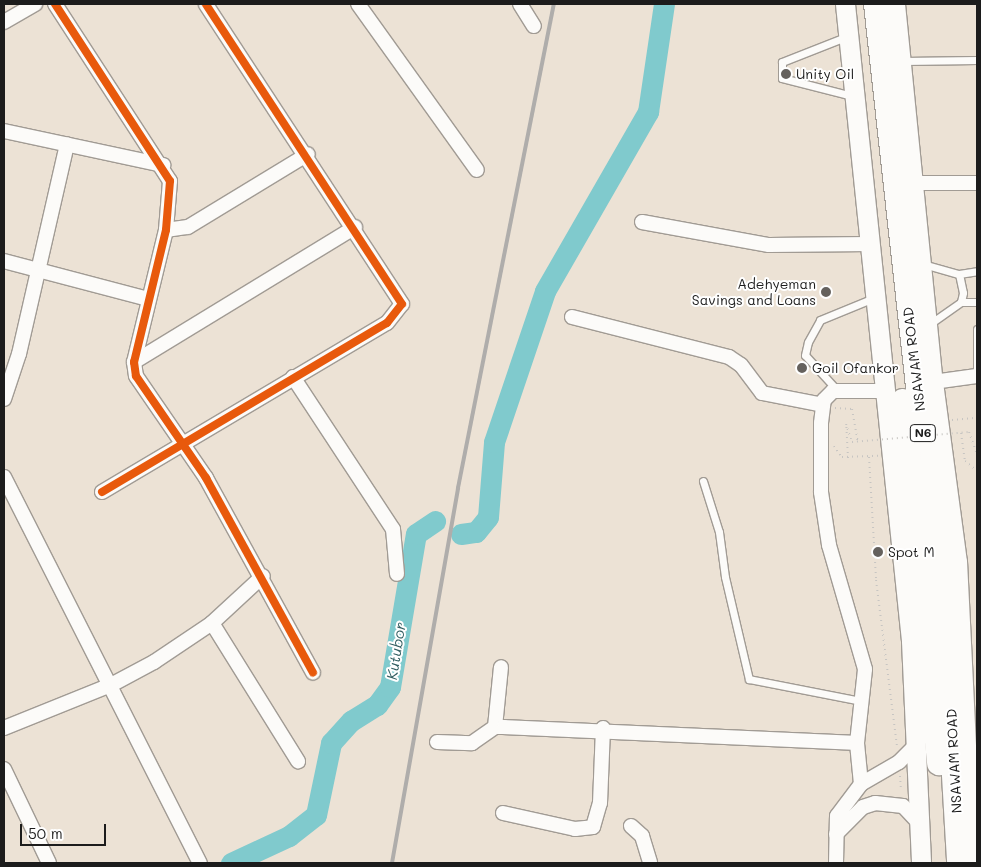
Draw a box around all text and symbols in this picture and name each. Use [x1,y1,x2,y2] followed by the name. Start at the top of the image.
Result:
[796,66,854,82] place label: Unity Oil
[780,68,792,80] marker: Unity Oil
[692,276,816,308] place label: Adehyeman Savings and Loans
[820,286,832,298] marker: Adehyeman Savings and Loans
[899,306,929,412] street label: NSAWAM ROAD
[812,360,899,376] place label: Goil Ofankor
[796,362,808,374] marker: Goil Ofankor
[909,423,937,442] road number: N6
[888,544,935,560] place label: Spot M
[872,546,884,558] marker: Spot M
[383,621,409,681] water label: Kutubor
[943,708,965,814] street label: NSAWAM ROAD
[22,814,109,846] scale bar
[28,823,63,843] text: 50 m

